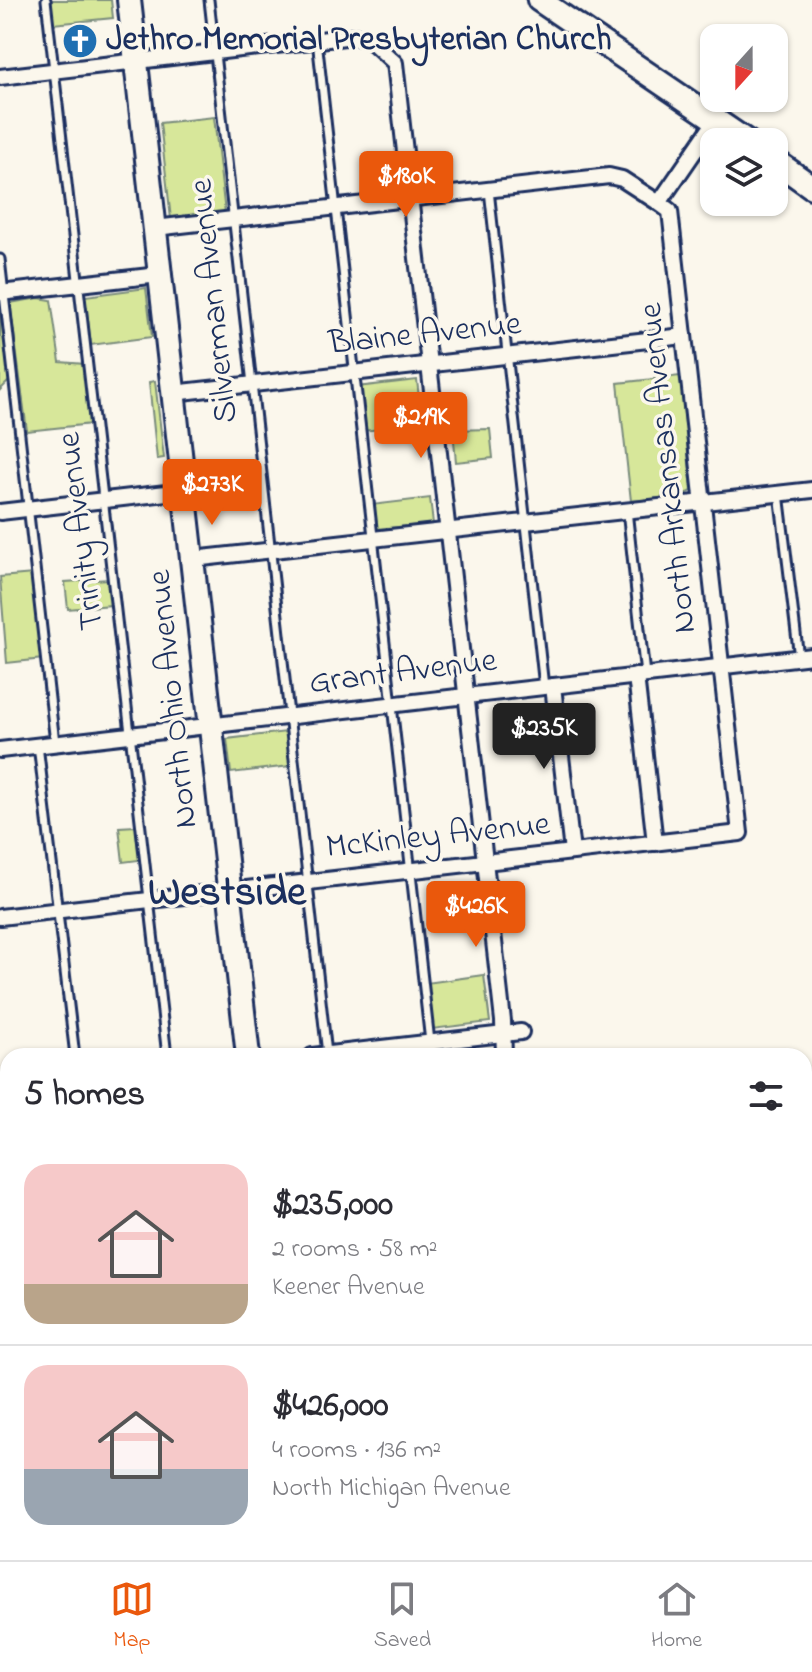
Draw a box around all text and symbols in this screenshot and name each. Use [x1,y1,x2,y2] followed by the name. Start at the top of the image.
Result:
[106,16,612,67] place label: Jethro Memorial Presbyterian Church
[61,22,99,60] church icon: Jethro Memorial Presbyterian Church
[700,24,788,112] north arrow
[700,24,788,216] map controls
[700,128,788,216] button: layers
[350,151,462,219] pin: $180K
[377,158,435,196] text: $180K
[177,176,253,426] street label: Silverman Avenue
[325,300,524,370] street label: Blaine Avenue
[627,300,711,636] street label: North Arkansas Avenue
[365,392,477,460] pin: $219K
[392,399,450,437] text: $219K
[45,428,119,633] street label: Trinity Avenue
[156,459,268,527] pin: $273K
[181,466,243,504] text: $273K
[135,566,212,831] street label: North Ohio Avenue
[306,637,500,709] street label: Grant Avenue
[488,703,600,771] pin: $235K
[511,710,577,748] text: $235K
[323,800,553,874] street label: McKinley Avenue
[148,863,307,924] district label: Westside
[420,881,532,949] pin: $426K
[444,888,508,926] text: $426K
[24,1071,145,1121] text: 5 homes
[744,1074,788,1118] icon: filters
[272,1181,393,1231] text: $235,000
[88,1196,184,1292] icon: home
[272,1231,438,1269] text: 2 rooms · 58 m²
[272,1269,425,1307] text: Keener Avenue
[272,1382,388,1432] text: $426,000
[88,1397,184,1493] icon: home
[272,1432,441,1470] text: 4 rooms · 136 m²
[272,1470,511,1508] text: North Michigan Avenue
[110,1577,154,1657] tab: Map
[374,1577,431,1657] tab: Saved
[651,1577,702,1657] tab: Home

